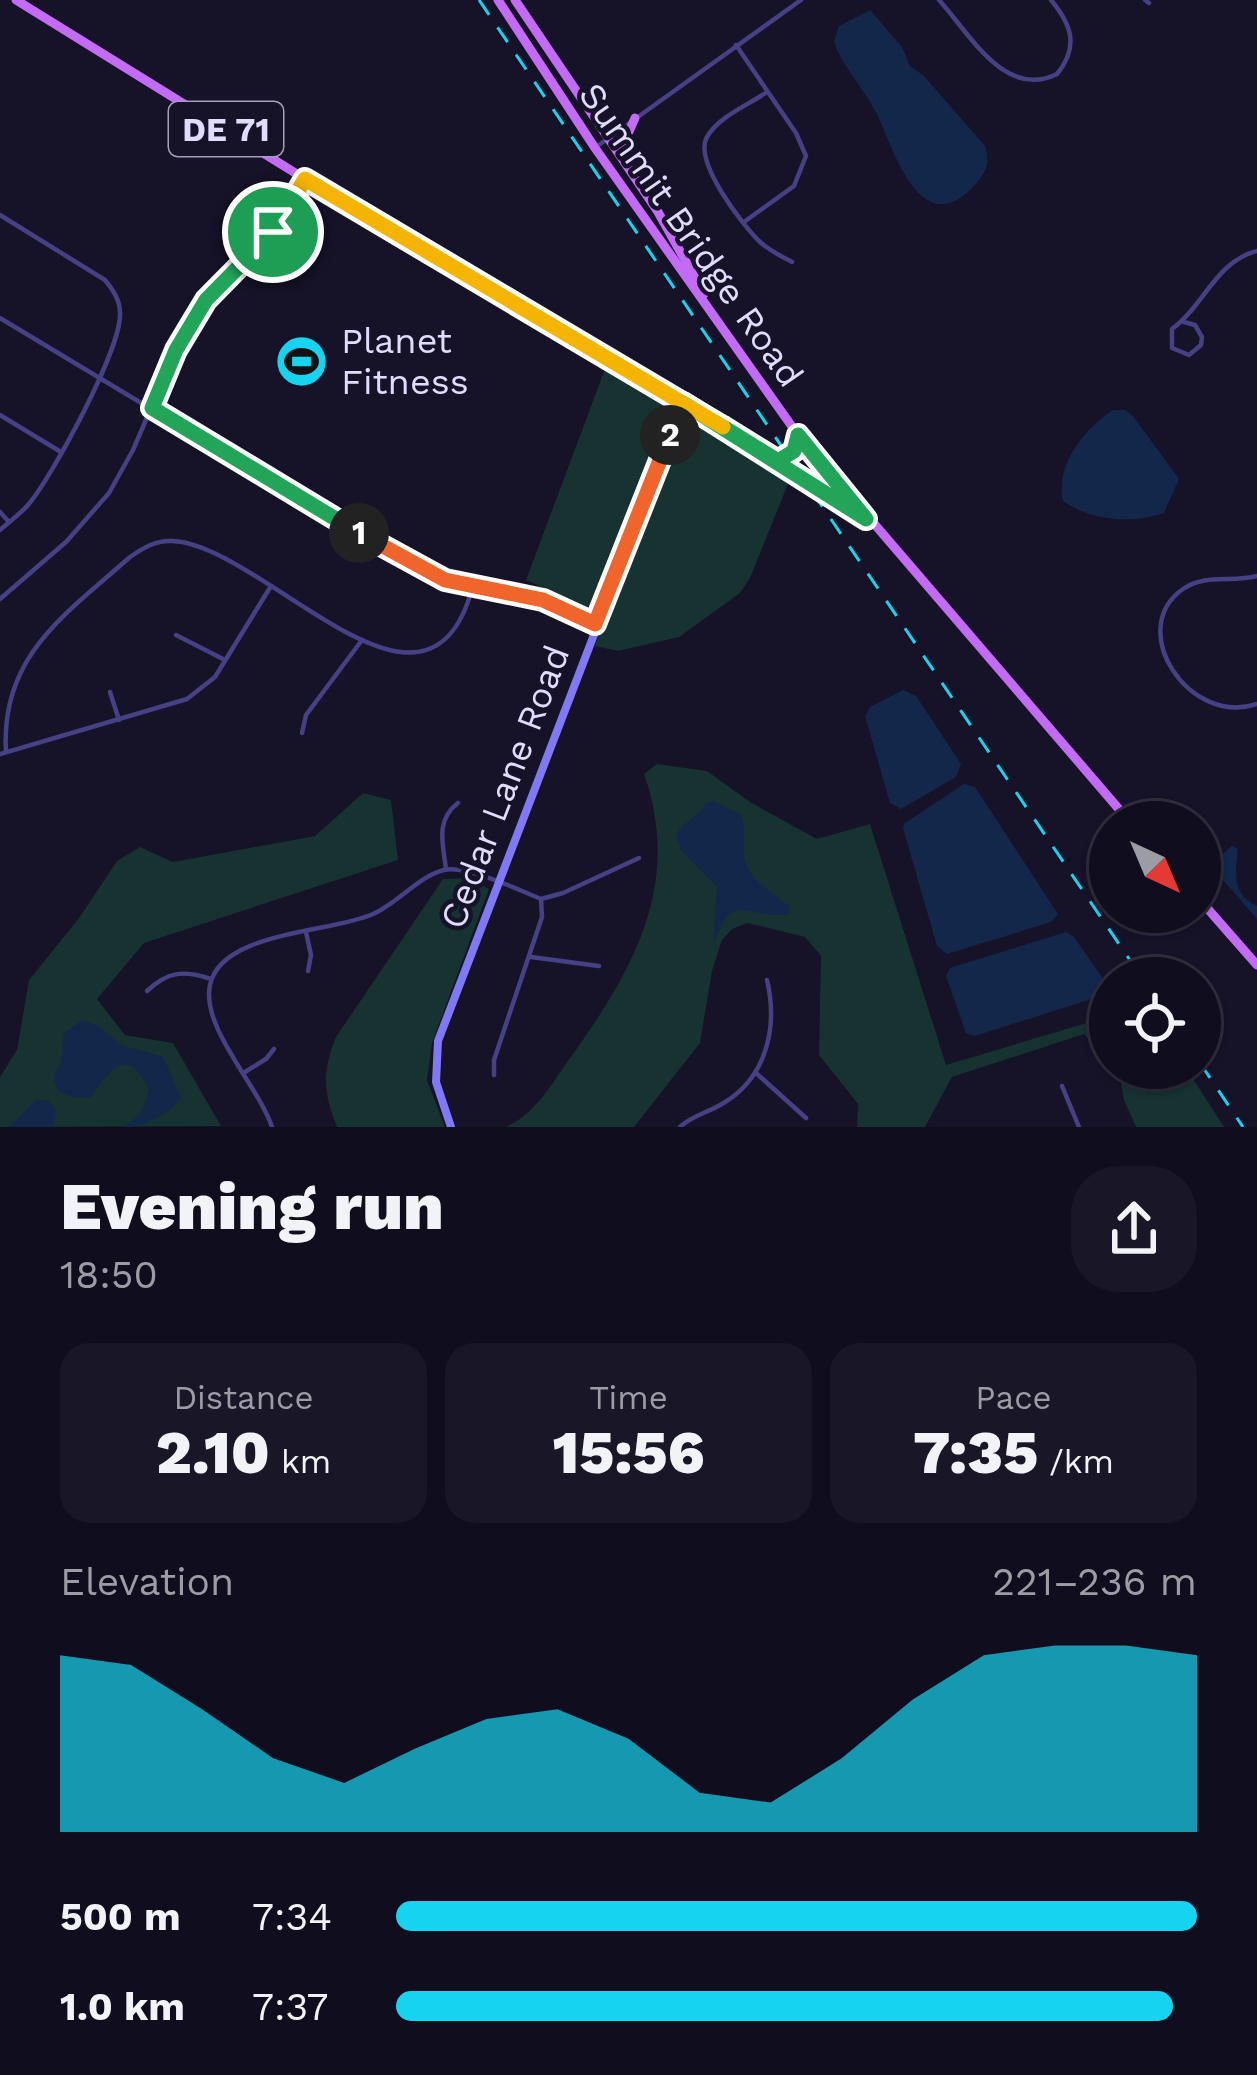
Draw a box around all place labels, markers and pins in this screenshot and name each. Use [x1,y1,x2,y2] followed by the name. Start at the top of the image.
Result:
[222,181,324,283] pin
[341,320,469,403] place label: Planet Fitness
[274,334,330,390] sports icon: Planet Fitness
[640,405,700,465] pin: 2
[329,503,389,563] pin: 1

